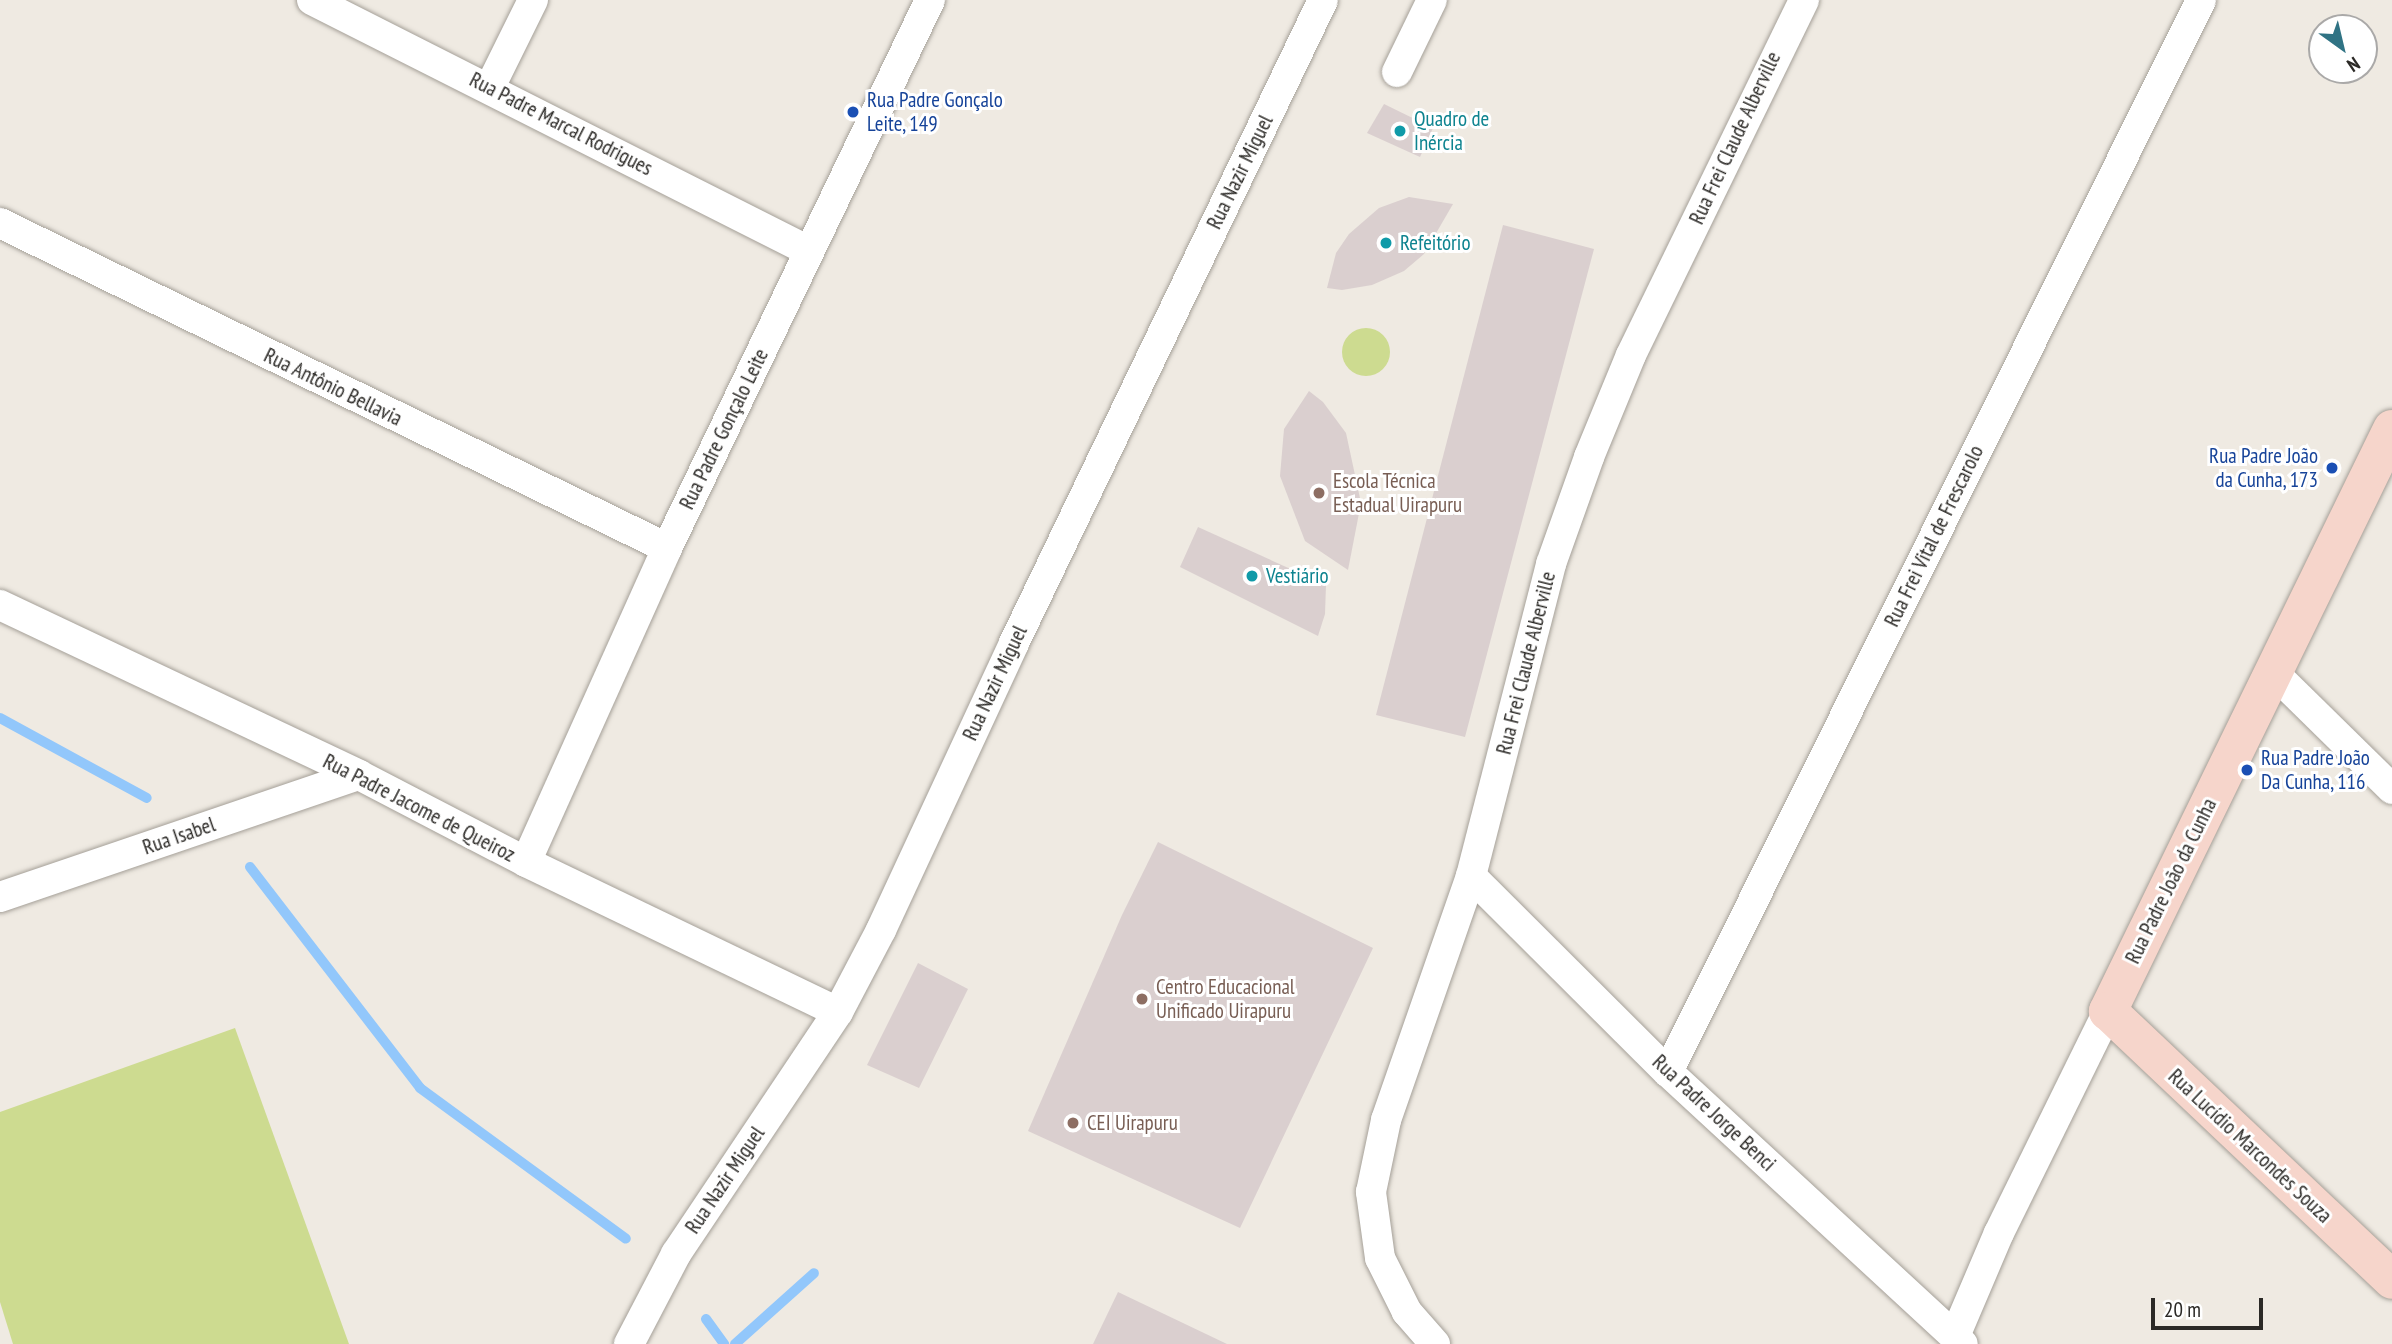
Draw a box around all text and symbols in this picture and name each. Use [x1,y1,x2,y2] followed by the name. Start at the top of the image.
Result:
[2308,14,2378,84] north arrow
[1684,48,1786,228] street label: Rua Frei Claude Alberville
[2343,52,2365,78] text: N
[465,67,657,181] street label: Rua Padre Marcal Rodrigues
[867,87,1003,137] place label: Rua Padre Gonçalo Leite, 149
[845,104,861,120] marker: Rua Padre Gonçalo Leite, 149
[1414,106,1489,156] place label: Quadro de Inércia
[1202,111,1278,233] street label: Rua Nazir Miguel
[1392,123,1408,139] marker: Quadro de Inércia
[1400,230,1470,256] place label: Refeitório
[1378,235,1394,251] marker: Refeitório
[260,343,406,431] street label: Rua Antônio Bellavia
[674,345,774,513] street label: Rua Padre Gonçalo Leite
[1879,441,1989,631] street label: Rua Frei Vital de Frescarolo
[2209,443,2318,493] place label: Rua Padre João da Cunha, 173
[2324,460,2340,476] marker: Rua Padre João da Cunha, 173
[1333,468,1462,518] place label: Escola Técnica Estadual Uirapuru
[1311,485,1327,501] marker: Escola Técnica Estadual Uirapuru
[1266,563,1329,589] place label: Vestiário
[1244,568,1260,584] marker: Vestiário
[1491,569,1561,757] street label: Rua Frei Claude Alberville
[957,622,1033,744] street label: Rua Nazir Miguel
[2261,745,2370,795] place label: Rua Padre João Da Cunha, 116
[319,749,519,867] street label: Rua Padre Jacome de Queiroz
[2239,762,2255,778] marker: Rua Padre João Da Cunha, 116
[2120,794,2222,968] street label: Rua Padre João da Cunha
[139,812,219,860] street label: Rua Isabel
[1156,974,1295,1024] place label: Centro Educacional Unificado Uirapuru
[1134,991,1150,1007] marker: Centro Educacional Unificado Uirapuru
[1647,1049,1781,1177] street label: Rua Padre Jorge Benci
[2163,1064,2337,1228] street label: Rua Lucídio Marcondes Souza
[1087,1110,1178,1136] place label: CEI Uirapuru
[1065,1115,1081,1131] marker: CEI Uirapuru
[680,1122,770,1238] street label: Rua Nazir Miguel
[2154,1284,2266,1328] scale bar
[2164,1296,2201,1323] text: 20 m

